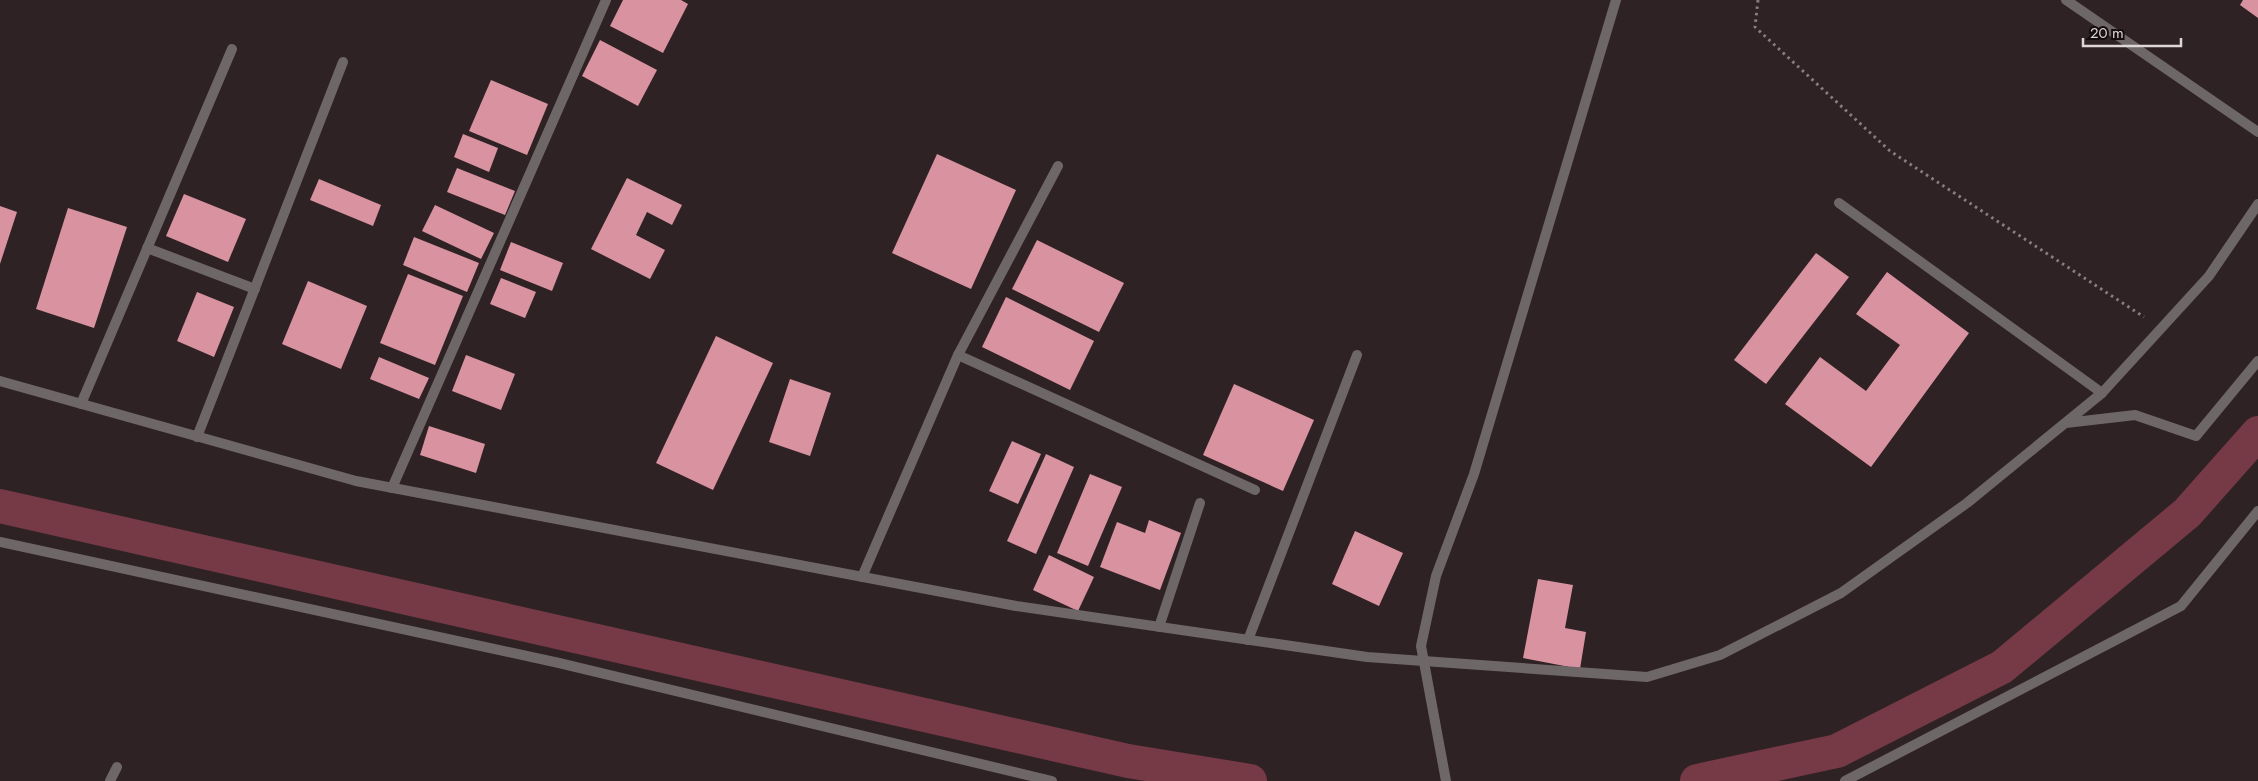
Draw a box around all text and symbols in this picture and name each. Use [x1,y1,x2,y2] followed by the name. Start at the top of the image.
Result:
[2083,15,2180,47] scale bar
[2090,22,2124,44] text: 20 m

